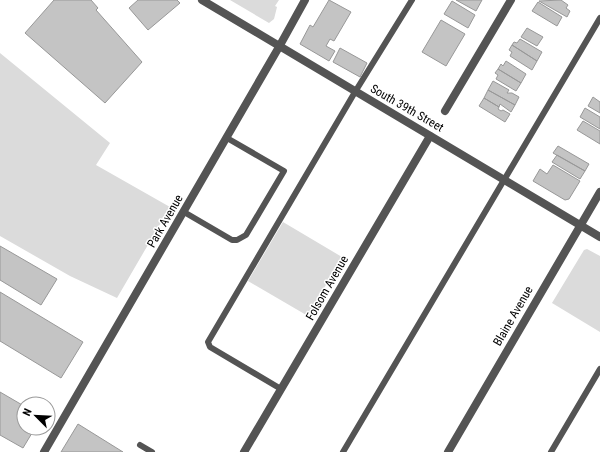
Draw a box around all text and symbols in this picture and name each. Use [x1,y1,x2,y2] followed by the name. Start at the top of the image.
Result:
[368,81,446,135] street label: South 39th Street
[144,192,186,250] street label: Park Avenue
[303,253,351,323] street label: Folsom Avenue
[490,283,536,348] street label: Blaine Avenue
[16,396,56,436] north arrow
[20,406,35,418] text: N

